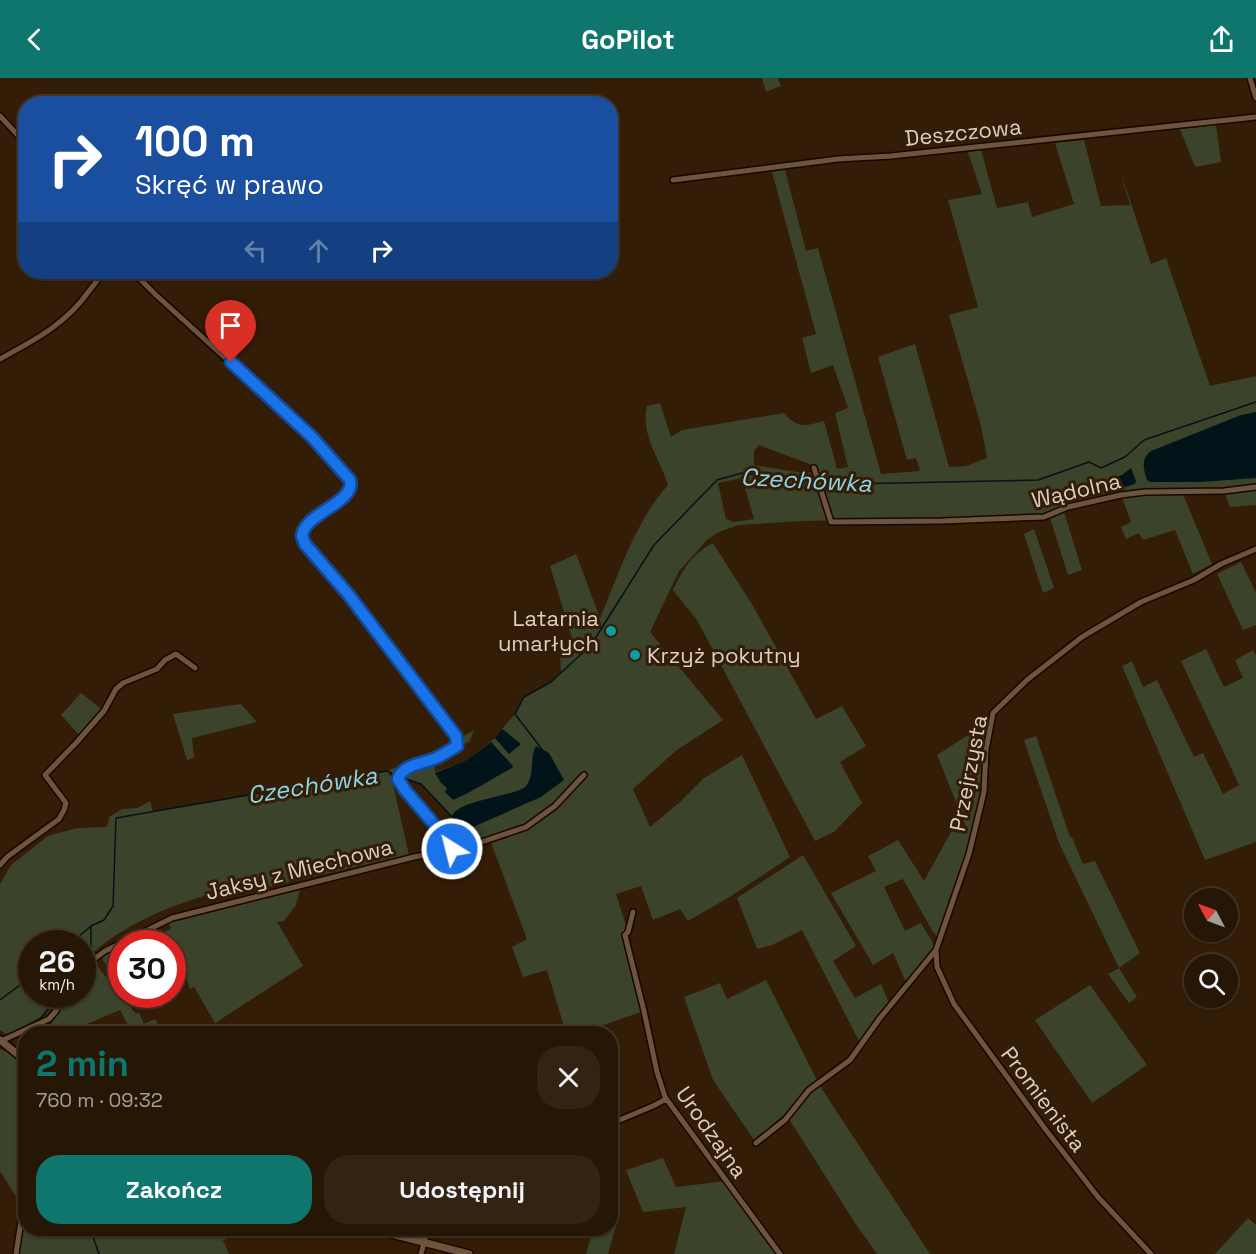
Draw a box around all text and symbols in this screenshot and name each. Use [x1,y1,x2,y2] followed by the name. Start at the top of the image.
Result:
[581,22,675,57] text: GoPilot
[18,23,51,56] icon: back
[1205,23,1238,56] icon: share
[903,112,1023,152] street label: Deszczowa
[135,115,255,168] text: 100 m
[36,120,114,198] icon: right
[135,167,324,202] text: Skręć w prawo
[239,234,272,267] icon: left
[302,234,335,267] icon: ahead
[365,234,398,267] icon: right
[205,300,256,362] pin
[214,309,247,342] icon: arrive
[740,461,872,499] water label: Czechówka
[1029,466,1124,514] street label: Wądolna
[498,604,599,657] place label: Latarnia umarłych
[604,624,618,638] marker: Latarnia umarłych
[647,641,801,669] place label: Krzyż pokutny
[628,648,642,662] marker: Krzyż pokutny
[943,712,993,834] street label: Przejrzysta
[245,759,379,811] water label: Czechówka
[420,817,484,881] position arrow
[202,832,396,906] street label: Jaksy z Miechowa
[1184,888,1238,942] north arrow
[1184,888,1238,1008] map controls
[108,930,186,1008] speed limit sign: 30
[39,942,75,981] text: 26
[1184,954,1238,1008] button: search
[39,975,75,994] text: km/h
[36,1041,129,1087] text: 2 min
[995,1041,1093,1158] street label: Promienista
[537,1046,600,1109] button: close
[670,1081,754,1184] street label: Urodzajna
[36,1087,163,1113] text: 760 m · 09:32
[36,1155,312,1224] button: Zakończ
[324,1155,600,1224] button: Udostępnij

